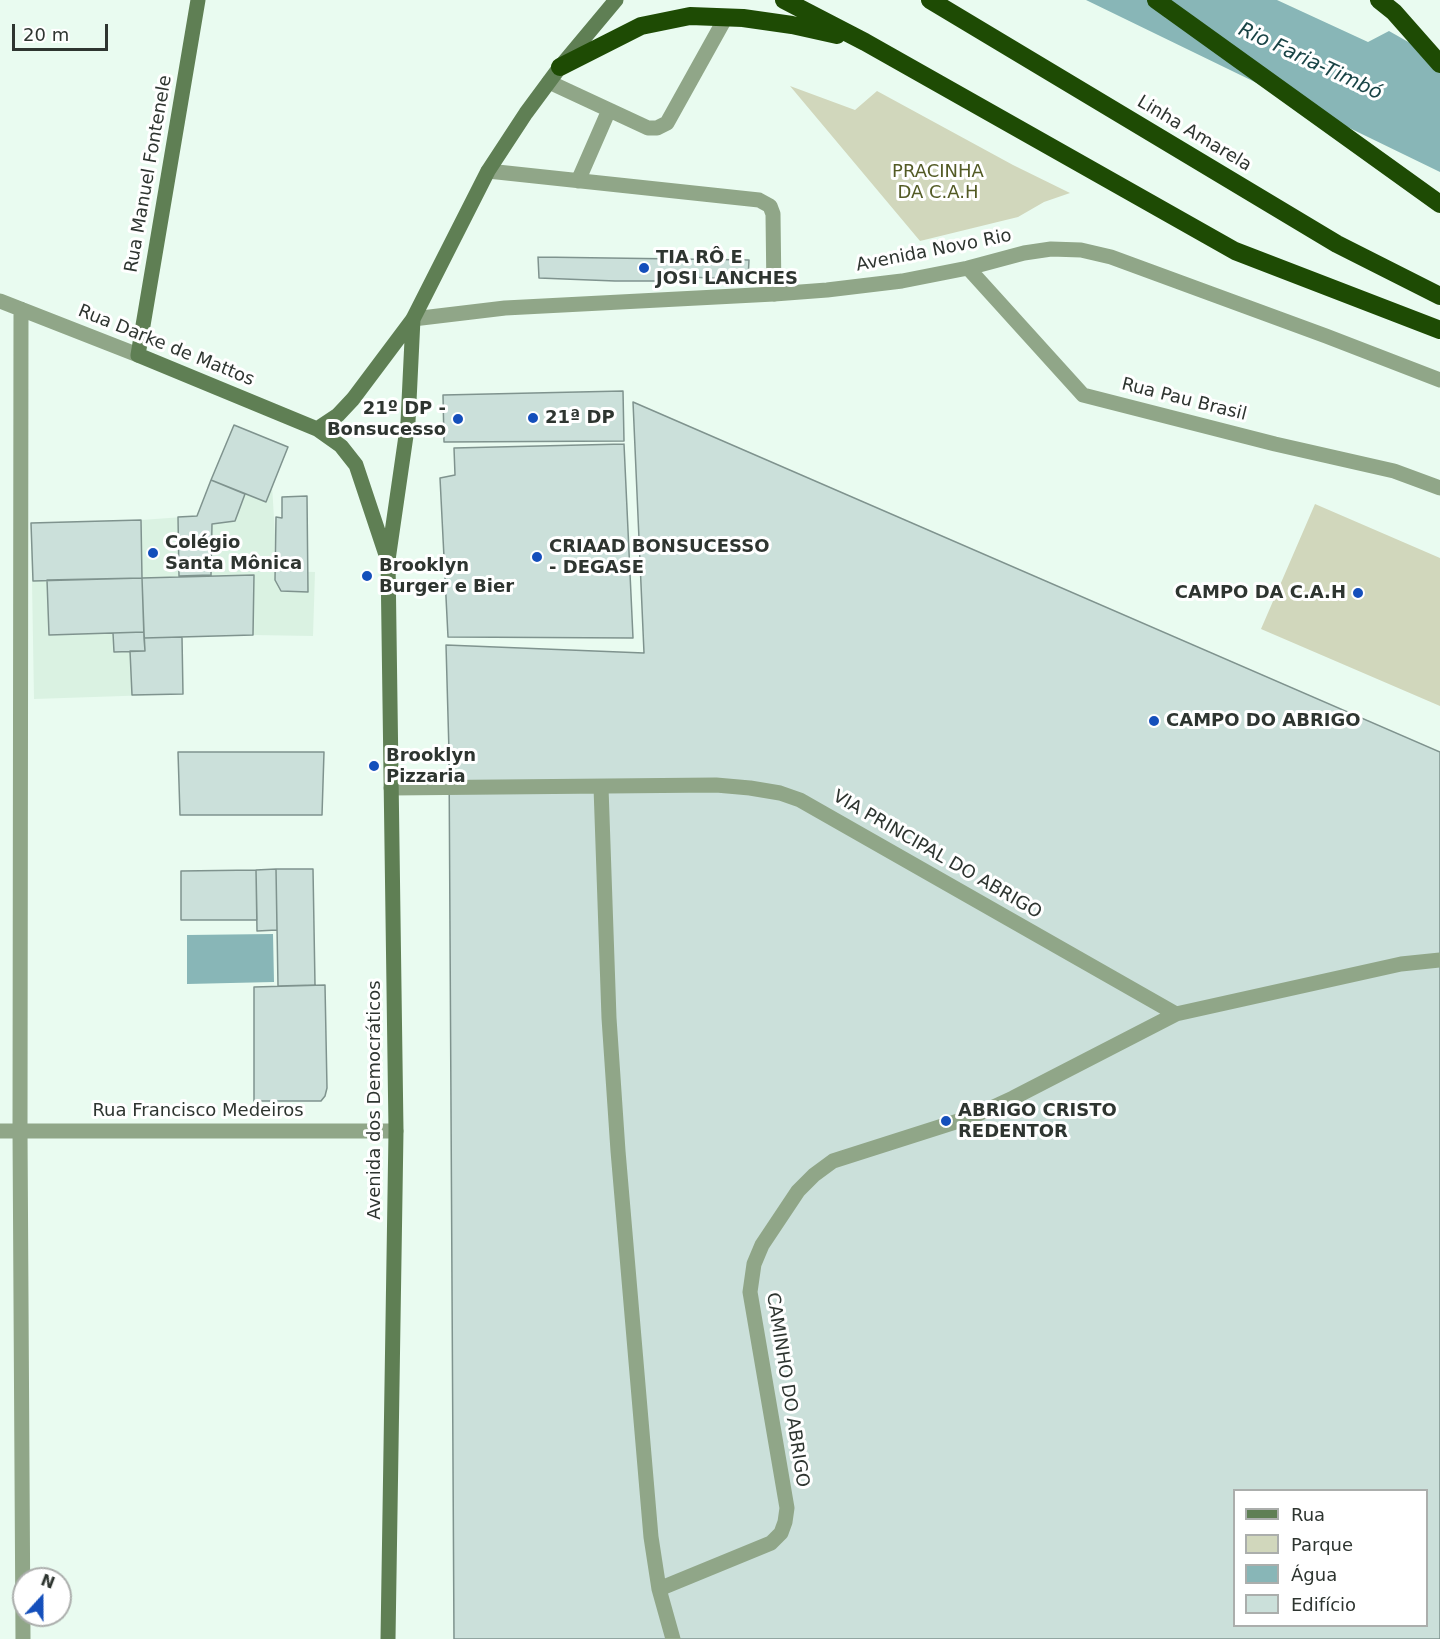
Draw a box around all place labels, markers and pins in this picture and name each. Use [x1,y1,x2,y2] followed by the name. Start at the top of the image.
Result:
[656,247,798,290] place label: TIA RÔ E JOSI LANCHES
[637,261,651,275] marker: TIA RÔ E JOSI LANCHES
[327,398,446,440] place label: 21º DP - Bonsucesso
[545,407,615,429] place label: 21ª DP
[526,411,540,425] marker: 21ª DP
[451,412,465,426] marker: 21º DP - Bonsucesso
[165,532,302,574] place label: Colégio Santa Mônica
[549,536,769,578] place label: CRIAAD BONSUCESSO - DEGASE
[146,546,160,560] marker: Colégio Santa Mônica
[530,550,544,564] marker: CRIAAD BONSUCESSO - DEGASE
[379,555,514,598] place label: Brooklyn Burger e Bier
[360,569,374,583] marker: Brooklyn Burger e Bier
[1175,582,1346,604] place label: CAMPO DA C.A.H
[1351,586,1365,600] marker: CAMPO DA C.A.H
[1166,710,1361,732] place label: CAMPO DO ABRIGO
[1147,714,1161,728] marker: CAMPO DO ABRIGO
[386,745,476,788] place label: Brooklyn Pizzaria
[367,759,381,773] marker: Brooklyn Pizzaria
[958,1100,1117,1142] place label: ABRIGO CRISTO REDENTOR
[939,1114,953,1128] marker: ABRIGO CRISTO REDENTOR

